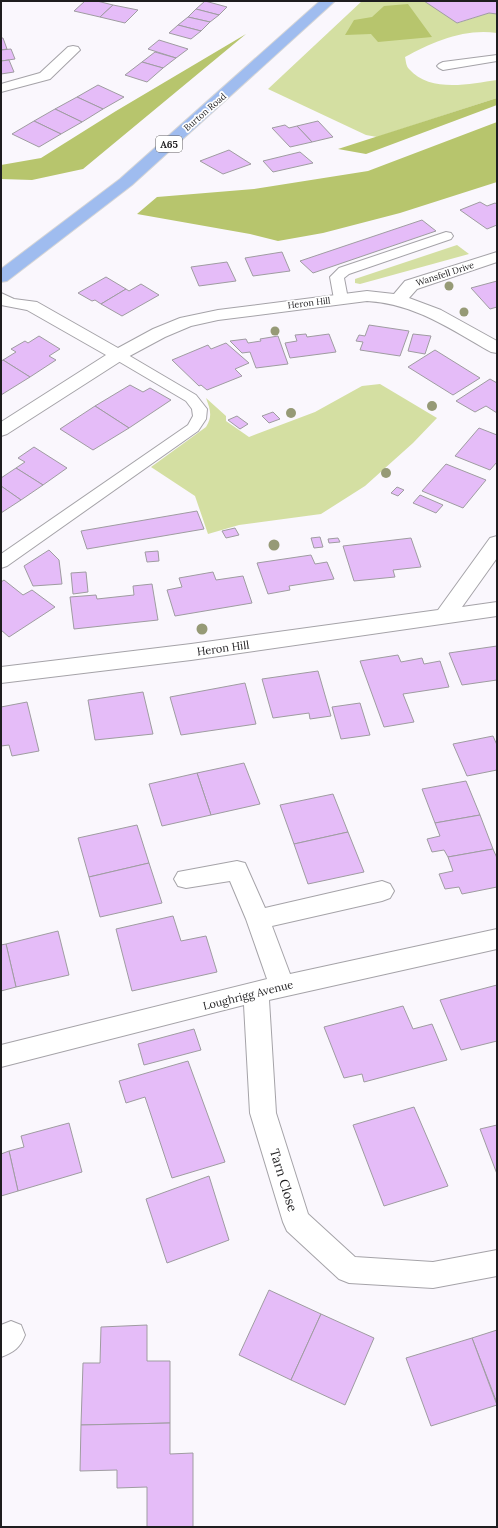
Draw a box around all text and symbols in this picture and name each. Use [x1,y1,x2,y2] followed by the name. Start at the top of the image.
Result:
[181,90,228,133] street label: Burton Road
[156,136,182,152] road number: A65
[414,259,475,288] street label: Wansfell Drive
[287,294,332,311] street label: Heron Hill
[196,637,250,659] street label: Heron Hill
[201,977,295,1013] street label: Loughrigg Avenue
[266,1147,301,1214] street label: Tarn Close

